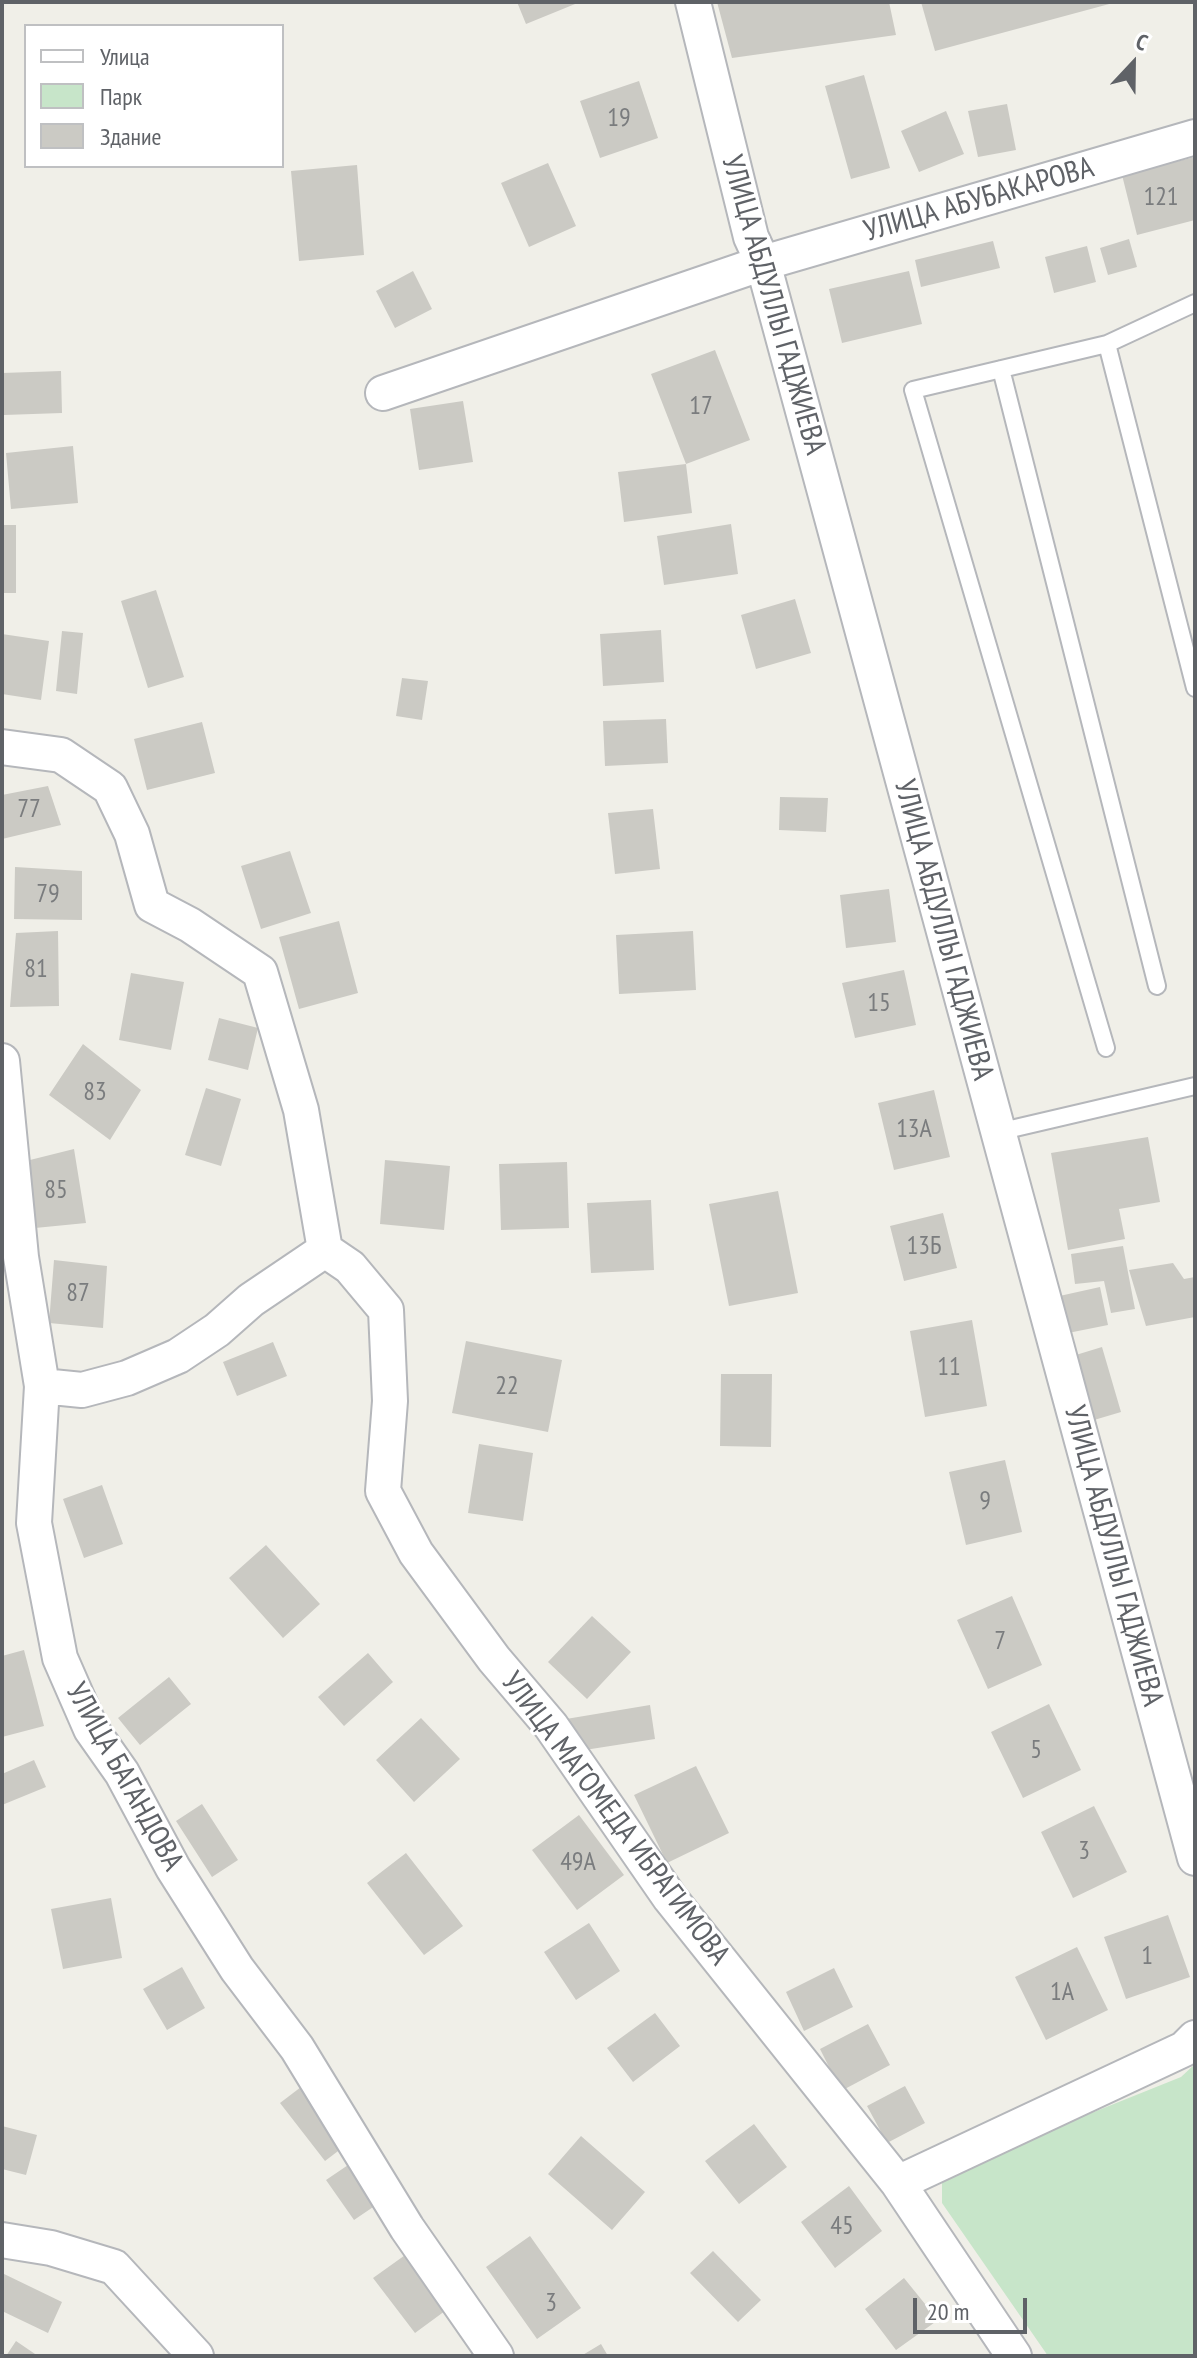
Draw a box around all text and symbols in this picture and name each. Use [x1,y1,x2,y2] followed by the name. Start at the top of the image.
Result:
[24,24,284,168] legend
[1093,24,1173,104] north arrow
[1132,27,1152,57] text: С
[100,41,150,72] text: Улица
[100,81,142,112] text: Парк
[607,103,631,135] house number: 19
[100,121,161,152] text: Здание
[860,150,1098,250] street label: УЛИЦА АБУБАКАРОВА
[713,151,833,459] street label: УЛИЦА АБДУЛЛЫ ГАДЖИЕВА
[1143,182,1179,214] house number: 121
[689,391,713,423] house number: 17
[886,776,1000,1084] street label: УЛИЦА АБДУЛЛЫ ГАДЖИЕВА
[17,794,41,826] house number: 77
[36,879,60,911] house number: 79
[24,954,48,986] house number: 81
[867,988,891,1020] house number: 15
[83,1077,107,1109] house number: 83
[896,1114,932,1146] house number: 13А
[44,1175,68,1207] house number: 85
[907,1231,941,1263] house number: 13Б
[66,1278,90,1310] house number: 87
[937,1352,961,1384] house number: 11
[495,1371,519,1403] house number: 22
[1056,1402,1170,1710] street label: УЛИЦА АБДУЛЛЫ ГАДЖИЕВА
[979,1486,991,1518] house number: 9
[994,1626,1006,1658] house number: 7
[493,1666,737,1972] street label: УЛИЦА МАГОМЕДА ИБРАГИМОВА
[58,1677,190,1877] street label: УЛИЦА БАГАНДОВА
[1030,1735,1042,1767] house number: 5
[1078,1836,1090,1868] house number: 3
[560,1847,596,1879] house number: 49А
[1141,1941,1153,1973] house number: 1
[1050,1977,1074,2009] house number: 1А
[830,2211,854,2243] house number: 45
[917,2282,1031,2332] scale bar
[545,2288,557,2320] house number: 3
[927,2296,969,2327] text: 20 m

